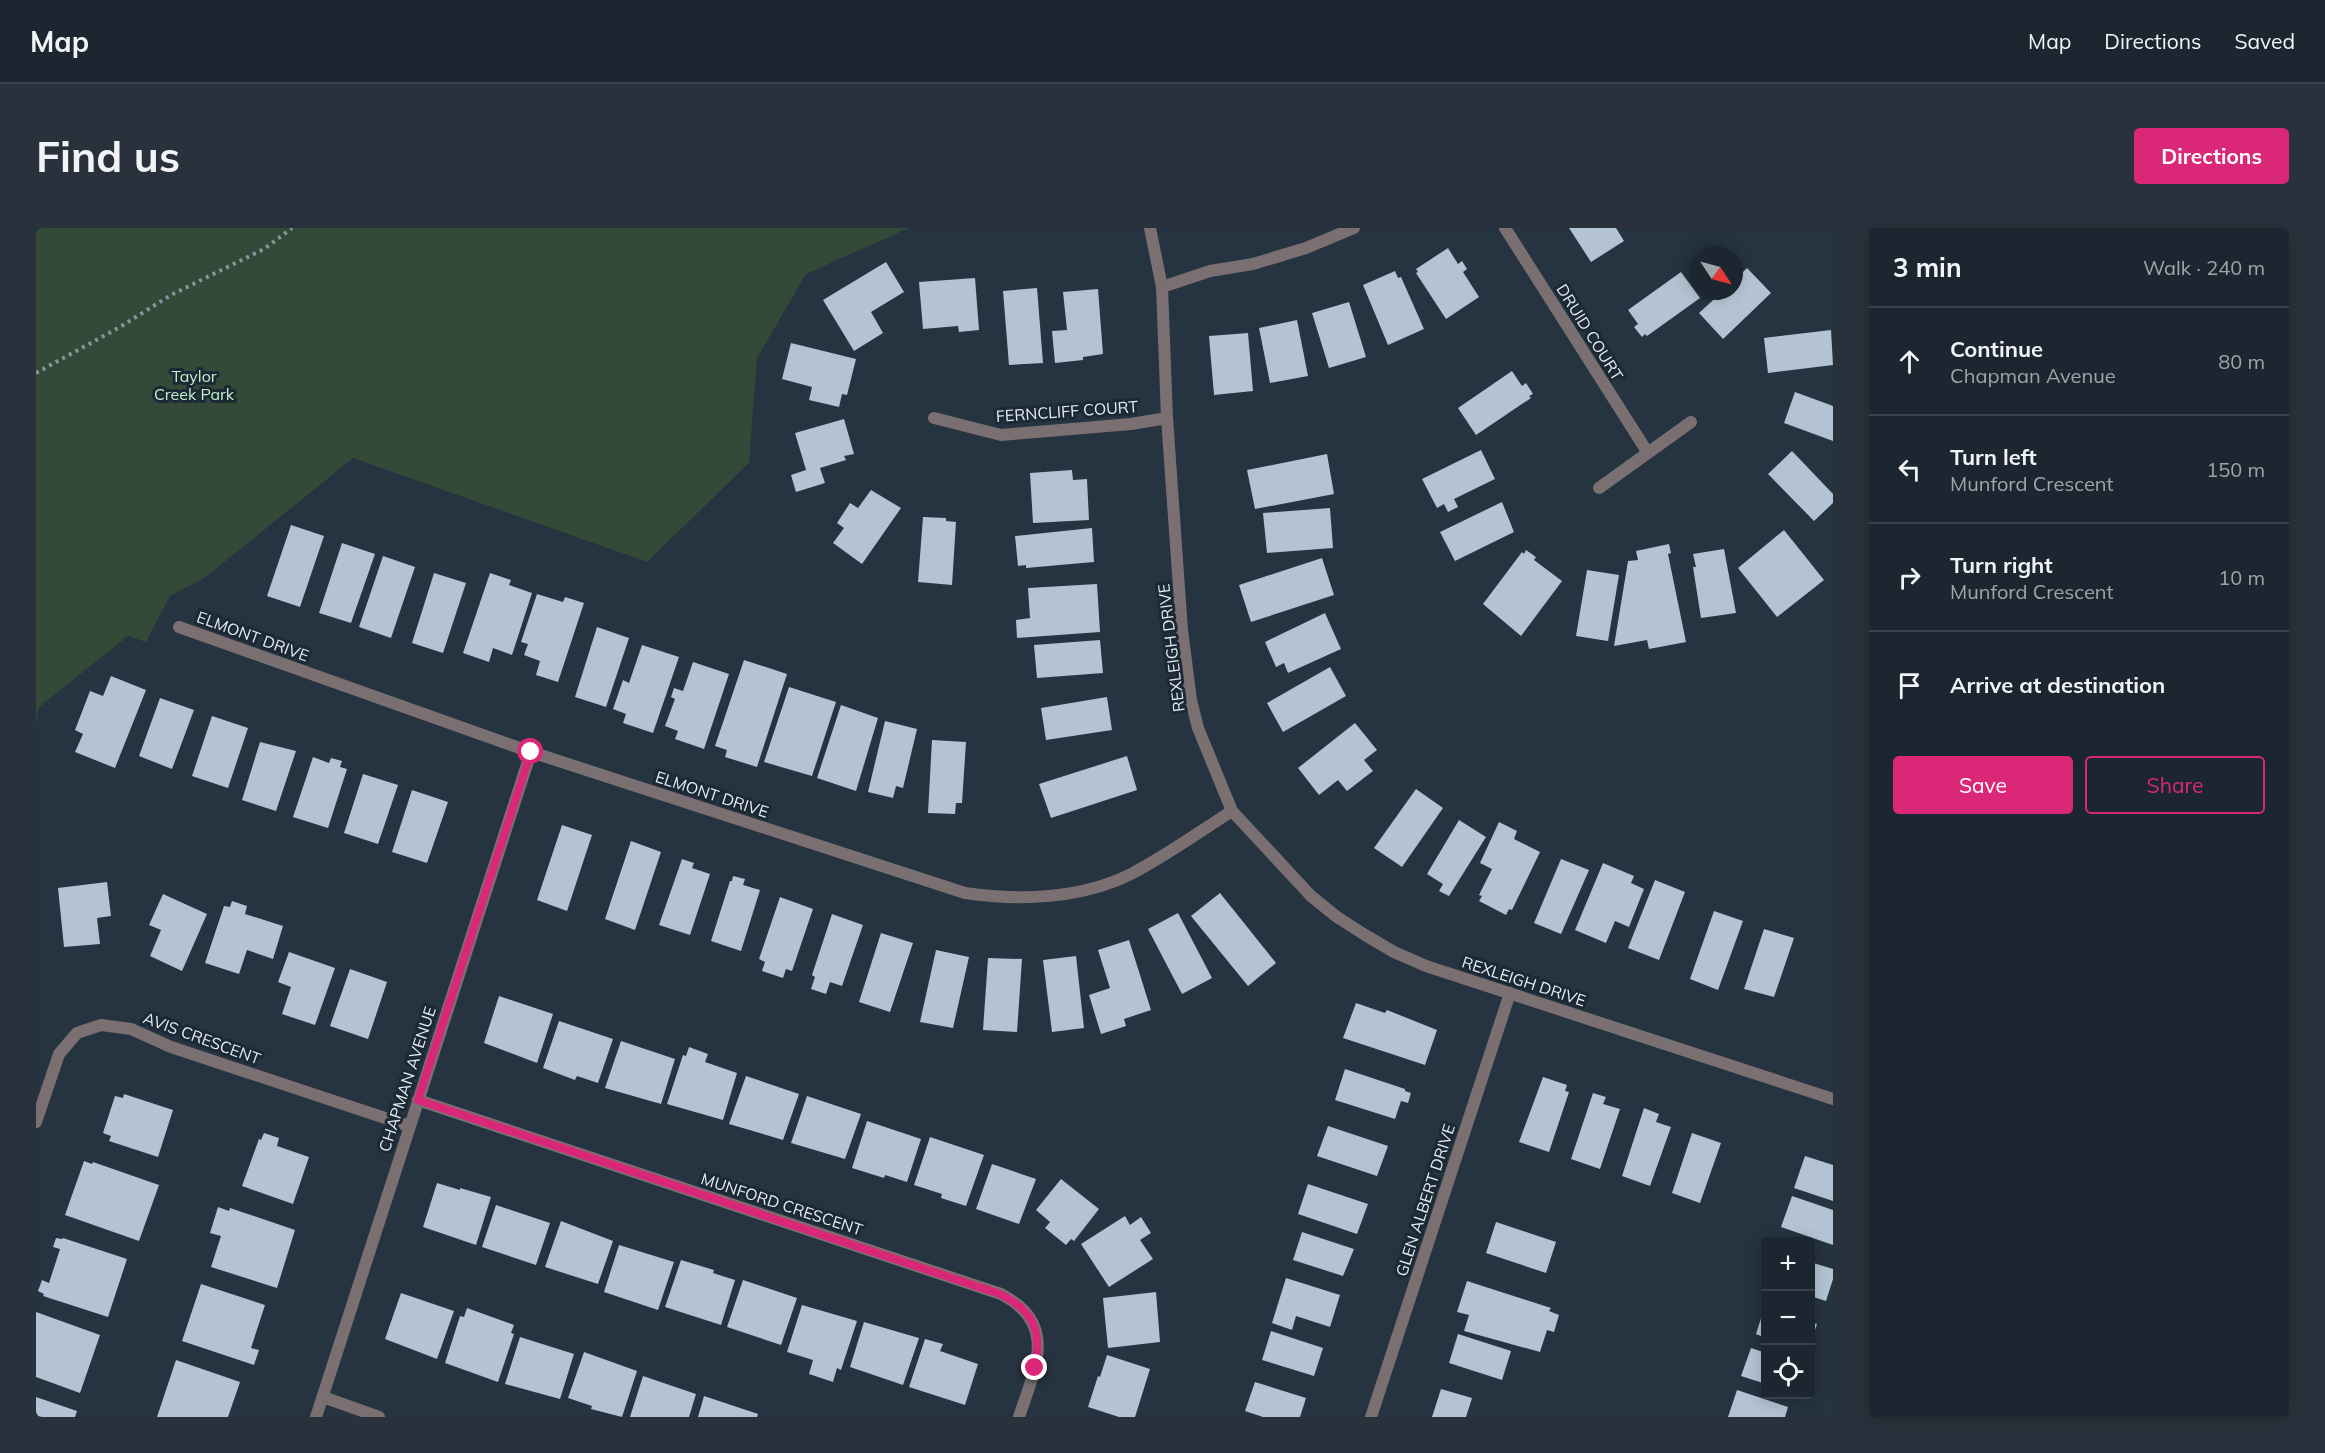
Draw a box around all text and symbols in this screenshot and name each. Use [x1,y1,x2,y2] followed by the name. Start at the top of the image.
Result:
[30,24,89,59] text: Map
[2028,28,2071,54] text: Map
[2104,28,2201,54] text: Directions
[2234,28,2295,54] text: Saved
[2134,128,2289,184] button: Directions
[36,130,180,183] text: Find us
[1689,246,1743,300] north arrow
[1893,251,1962,284] text: 3 min
[2143,255,2265,280] text: Walk · 240 m
[1552,280,1628,384] street label: DRUID COURT
[1950,335,2043,363] text: Continue
[1893,345,1926,378] icon: ahead
[2218,349,2265,374] text: 80 m
[1950,363,2116,388] text: Chapman Avenue
[154,366,235,404] park label: Taylor Creek Park
[995,396,1139,426] street label: FERNCLIFF COURT
[1950,443,2037,471] text: Turn left
[1893,453,1926,486] icon: left
[2206,457,2265,482] text: 150 m
[1950,471,2114,496] text: Munford Crescent
[1950,551,2053,579] text: Turn right
[1893,561,1926,594] icon: right
[2218,565,2265,590] text: 10 m
[1950,579,2114,604] text: Munford Crescent
[1153,583,1189,713] street label: REXLEIGH DRIVE
[194,606,312,666] street label: ELMONT DRIVE
[1893,669,1926,702] icon: arrive
[1950,671,2165,699] text: Arrive at destination
[517,738,543,764] route start
[1893,756,2073,814] button: Save
[2085,756,2265,814] button: Share
[653,766,771,822] street label: ELMONT DRIVE
[1460,952,1588,1010] street label: REXLEIGH DRIVE
[374,1004,440,1154] street label: CHAPMAN AVENUE
[141,1007,264,1069] street label: AVIS CRESCENT
[1391,1121,1459,1279] street label: GLEN ALBERT DRIVE
[699,1168,866,1240] street label: MUNFORD CRESCENT
[1761,1237,1815,1399] map controls
[1761,1237,1815,1291] button: +
[1761,1291,1815,1345] button: −
[1761,1345,1815,1399] button: locate
[1021,1354,1047,1380] route end

